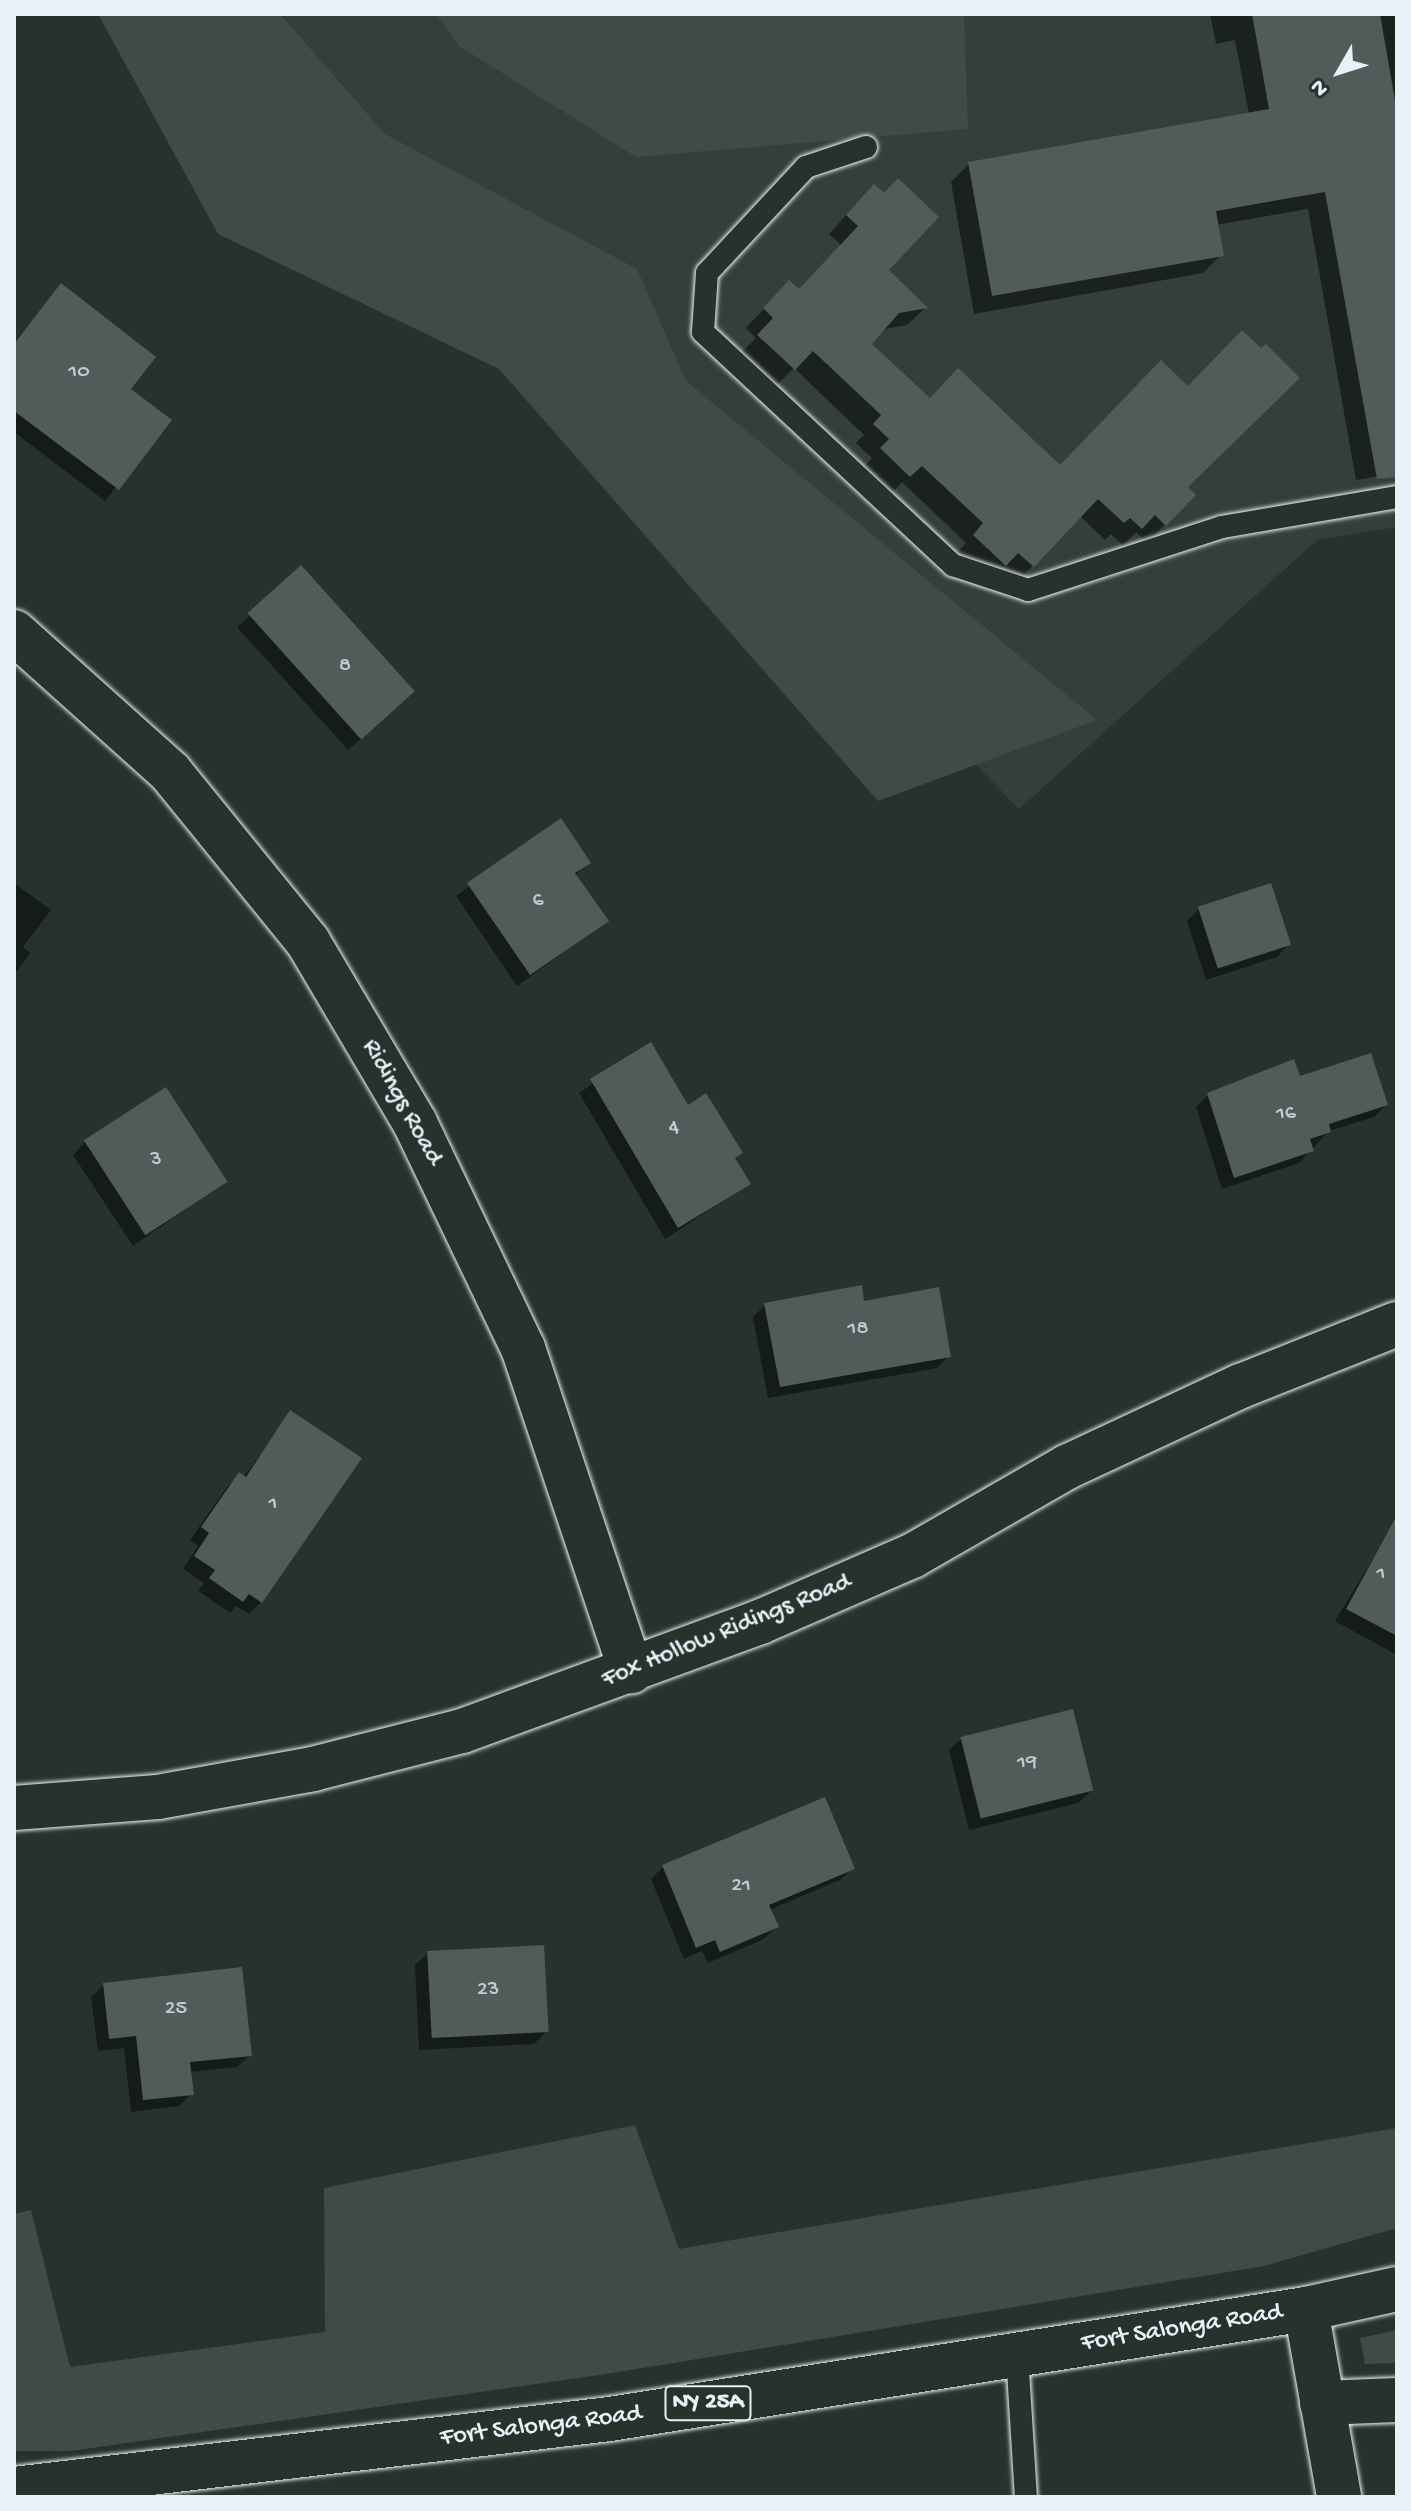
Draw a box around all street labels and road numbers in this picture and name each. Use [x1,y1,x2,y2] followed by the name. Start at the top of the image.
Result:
[353,1034,449,1172] street label: Ridings Road
[598,1568,856,1696] street label: Fox Hollow Ridings Road
[1079,2298,1285,2360] street label: Fort Salonga Road
[664,2383,752,2423] road number: NY 25A
[438,2399,644,2455] street label: Fort Salonga Road

